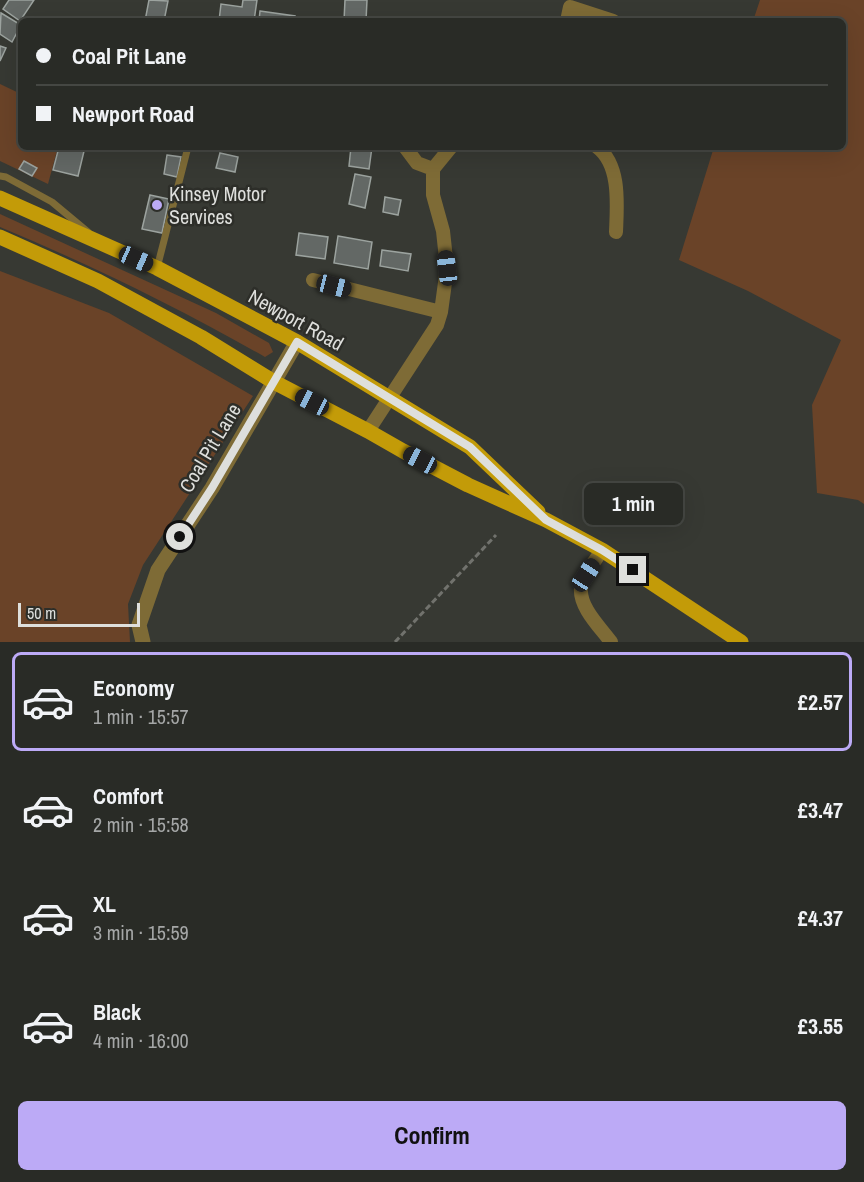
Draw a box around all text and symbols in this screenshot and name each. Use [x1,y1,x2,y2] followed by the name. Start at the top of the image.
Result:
[72,41,186,71] text: Coal Pit Lane
[72,99,194,129] text: Newport Road
[169,180,266,230] place label: Kinsey Motor Services
[150,198,164,212] marker: Kinsey Motor Services
[116,243,156,275] car
[436,249,458,287] car
[314,273,354,299] car
[244,282,349,357] street label: Newport Road
[292,386,332,418] car
[172,398,247,497] street label: Coal Pit Lane
[400,444,440,476] car
[584,483,682,525] callout: 1 min
[612,490,655,517] text: 1 min
[166,523,193,550] route start
[569,555,603,595] car
[619,556,646,583] route end
[18,600,140,628] scale bar
[27,602,56,624] text: 50 m
[93,673,174,703] text: Economy
[21,675,75,729] icon: car
[798,687,843,717] text: £2.57
[93,703,189,730] text: 1 min · 15:57
[93,781,163,811] text: Comfort
[21,783,75,837] icon: car
[798,795,843,825] text: £3.47
[93,811,189,838] text: 2 min · 15:58
[93,889,116,919] text: XL
[21,891,75,945] icon: car
[798,903,843,933] text: £4.37
[93,919,189,946] text: 3 min · 15:59
[93,997,141,1027] text: Black
[21,999,75,1053] icon: car
[798,1011,843,1041] text: £3.55
[93,1027,189,1054] text: 4 min · 16:00
[18,1101,846,1170] button: Confirm

